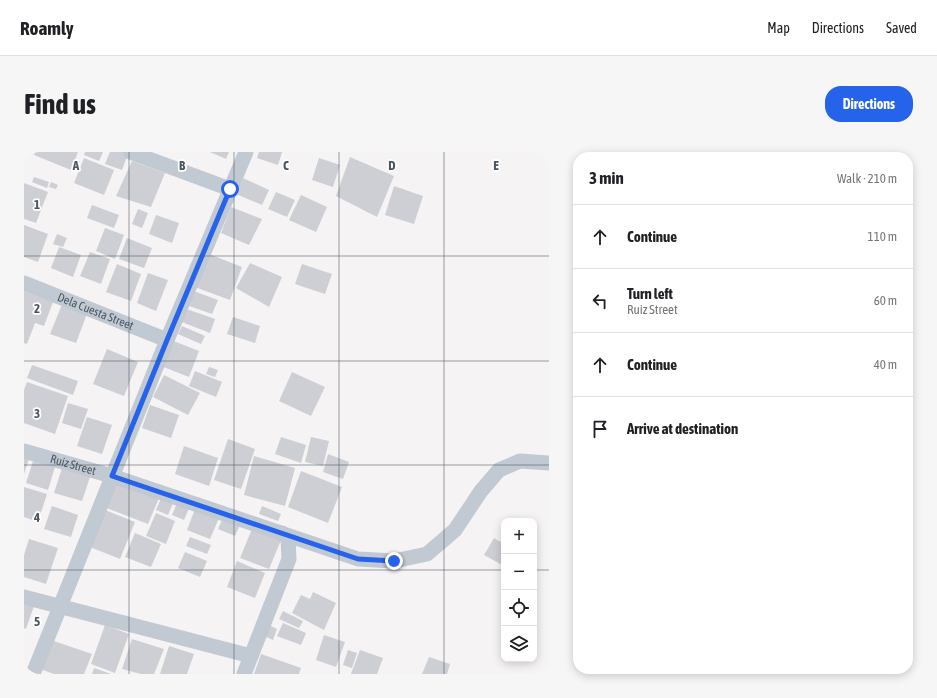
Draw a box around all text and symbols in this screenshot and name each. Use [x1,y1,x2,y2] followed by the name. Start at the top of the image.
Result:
[20,17,74,39] text: Roamly
[767,20,790,36] text: Map
[812,20,864,36] text: Directions
[886,20,917,36] text: Saved
[825,86,913,122] button: Directions
[24,88,96,120] text: Find us
[72,158,80,173] text: A
[179,158,186,173] text: B
[283,158,289,173] text: C
[388,158,396,173] text: D
[493,158,499,173] text: E
[589,168,624,188] text: 3 min
[837,171,897,186] text: Walk · 210 m
[221,180,239,198] route start
[34,197,40,212] text: 1
[589,226,611,248] icon: ahead
[627,228,677,245] text: Continue
[868,229,897,244] text: 110 m
[627,285,673,302] text: Turn left
[55,290,136,333] street label: Dela Cuesta Street
[589,290,611,312] icon: left
[874,293,897,308] text: 60 m
[34,301,40,316] text: 2
[627,302,678,317] text: Ruiz Street
[589,354,611,376] icon: ahead
[627,356,677,373] text: Continue
[874,357,897,372] text: 40 m
[34,406,40,421] text: 3
[589,418,611,440] icon: arrive
[627,420,738,437] text: Arrive at destination
[49,452,98,478] street label: Ruiz Street
[33,510,40,525] text: 4
[501,518,537,662] map controls
[501,518,537,554] button: +
[385,552,403,570] route end
[501,554,537,590] button: −
[501,590,537,626] button: locate
[34,614,40,629] text: 5
[501,626,537,662] button: layers

